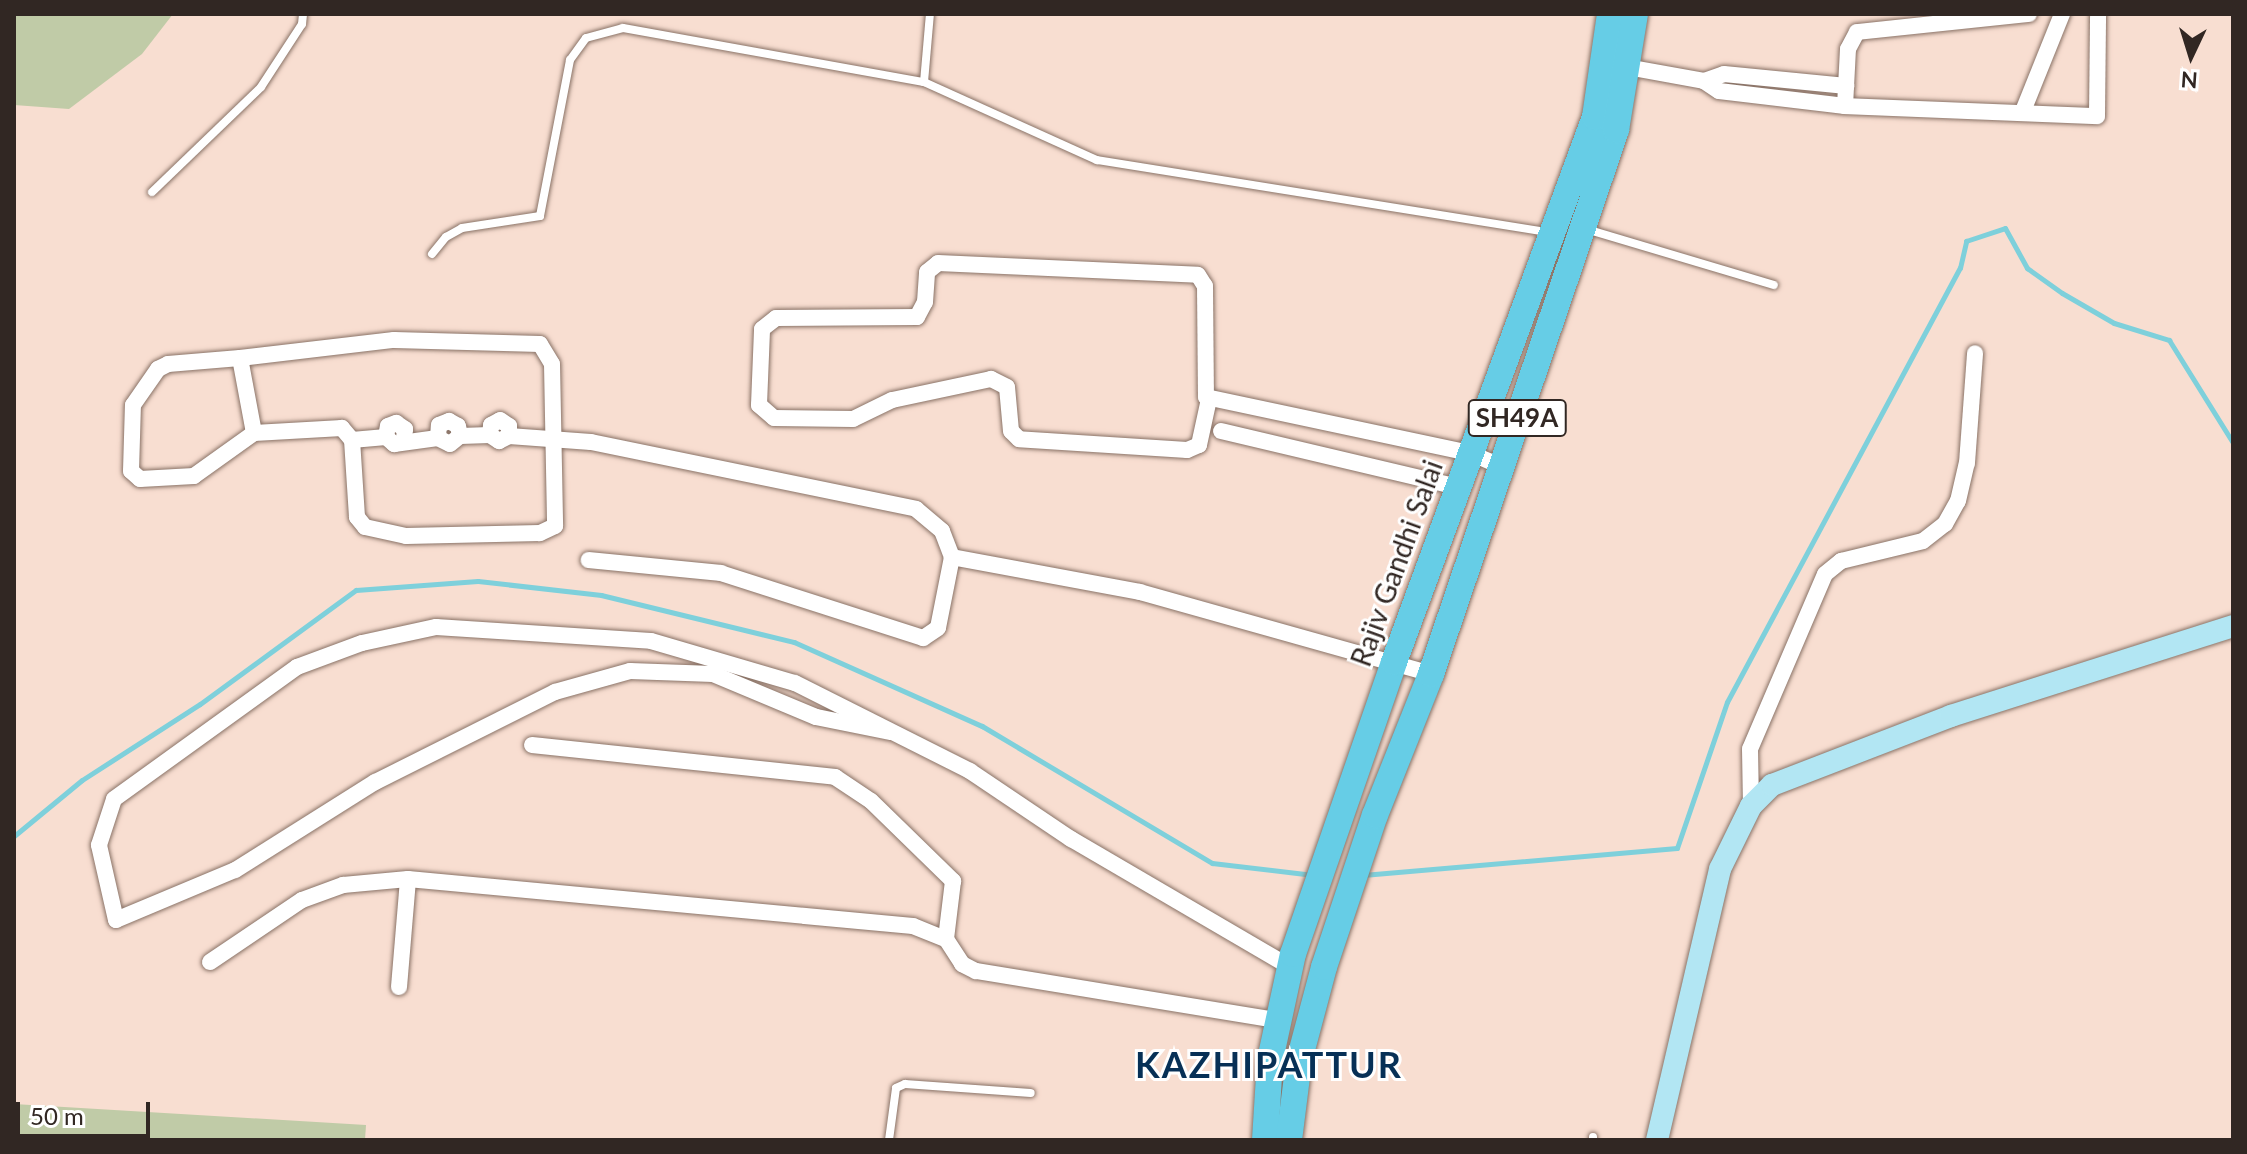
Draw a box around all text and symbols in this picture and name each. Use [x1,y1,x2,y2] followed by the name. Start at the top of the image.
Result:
[2151,16,2231,96] north arrow
[2180,66,2199,94] text: N
[1467,396,1567,440] road number: SH49A
[1343,455,1449,671] street label: Rajiv Gandhi Salai
[1135,1043,1403,1087] district label: KAZHIPATTUR
[20,1086,154,1136] scale bar
[30,1101,84,1130] text: 50 m

